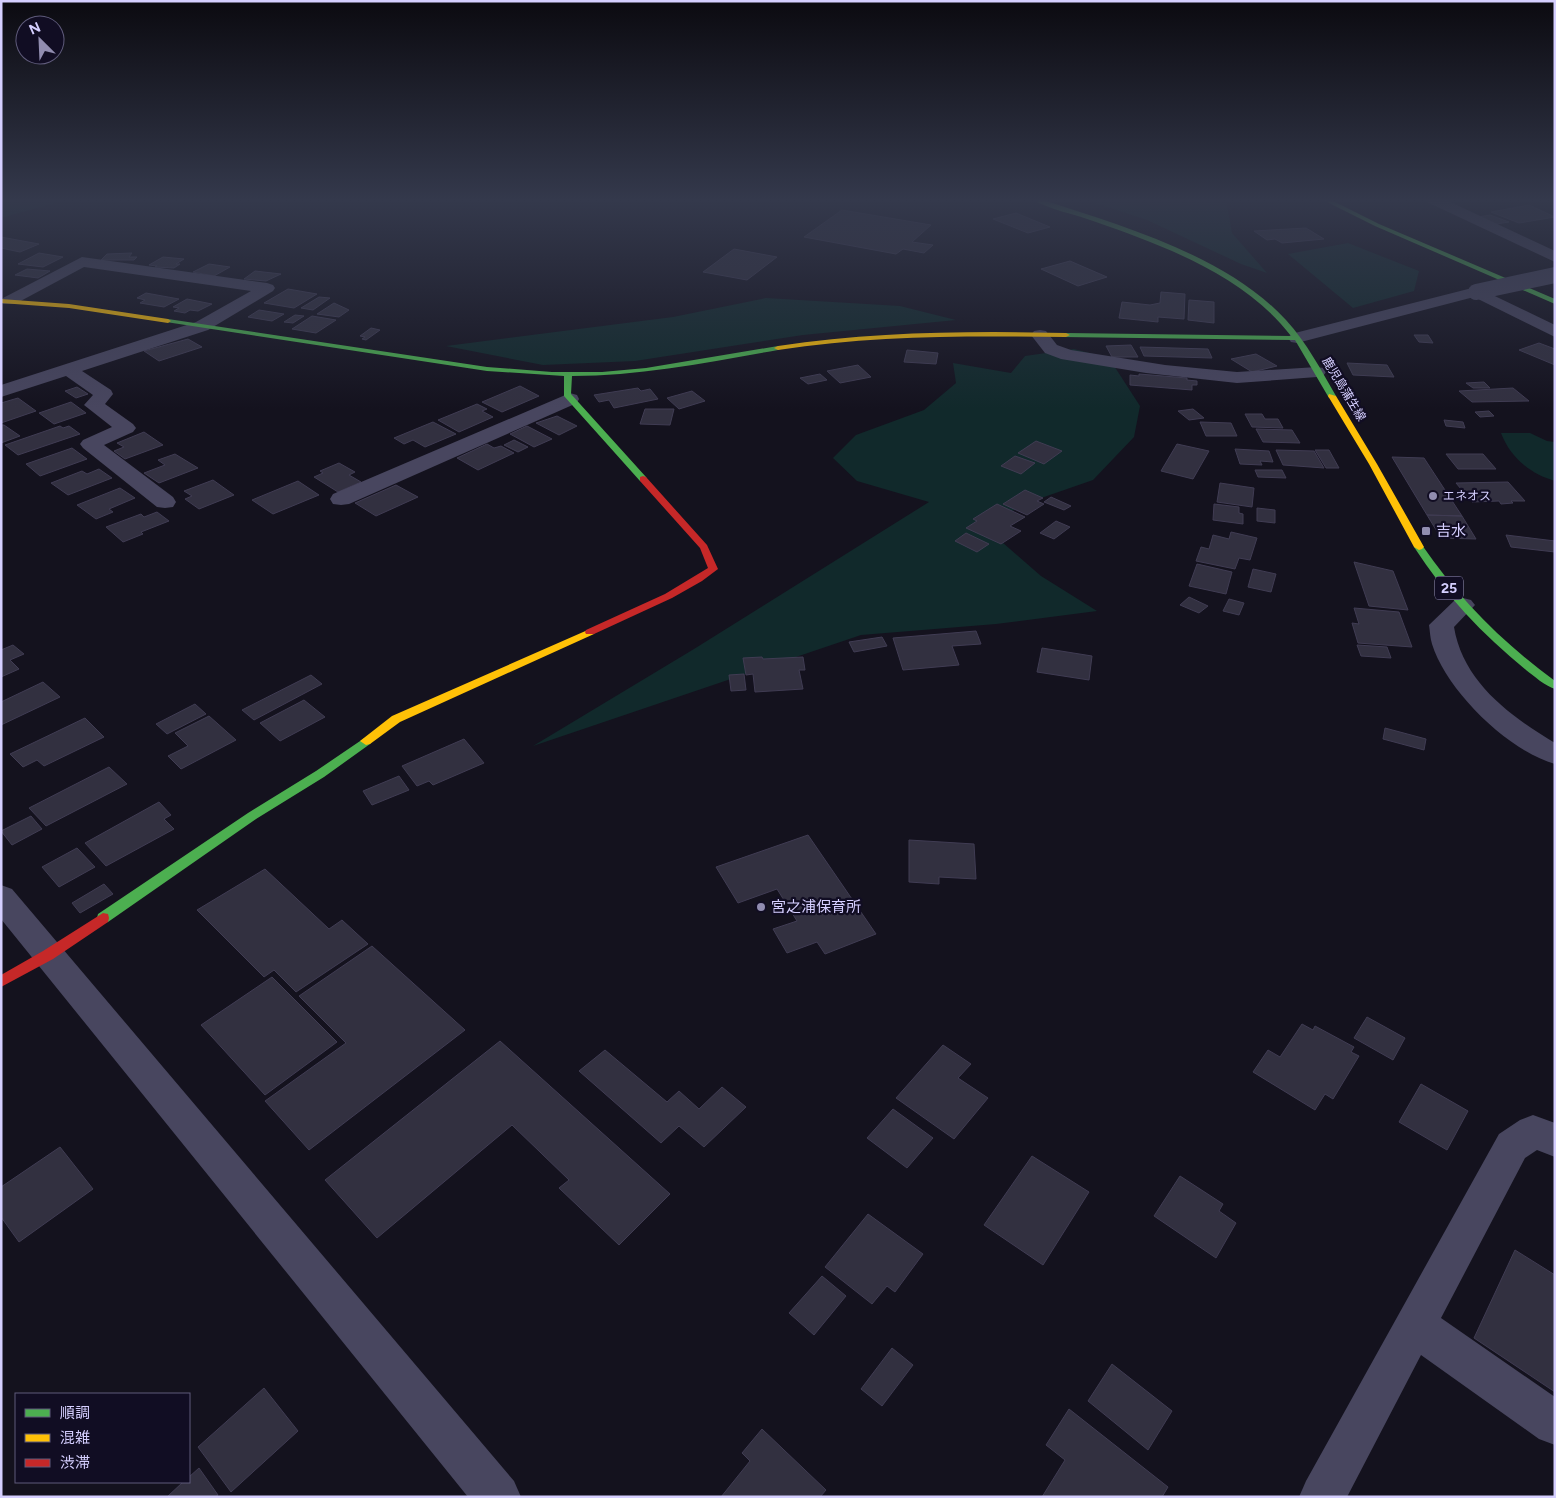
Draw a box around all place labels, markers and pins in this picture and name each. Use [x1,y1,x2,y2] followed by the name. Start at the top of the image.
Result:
[1443,489,1491,503] place label: エネオス
[1427,490,1439,502] marker: エネオス
[1436,522,1466,540] place label: 吉水
[1420,525,1432,537] marker: 吉水
[771,898,861,916] place label: 宮之浦保育所
[755,901,767,913] marker: 宮之浦保育所

